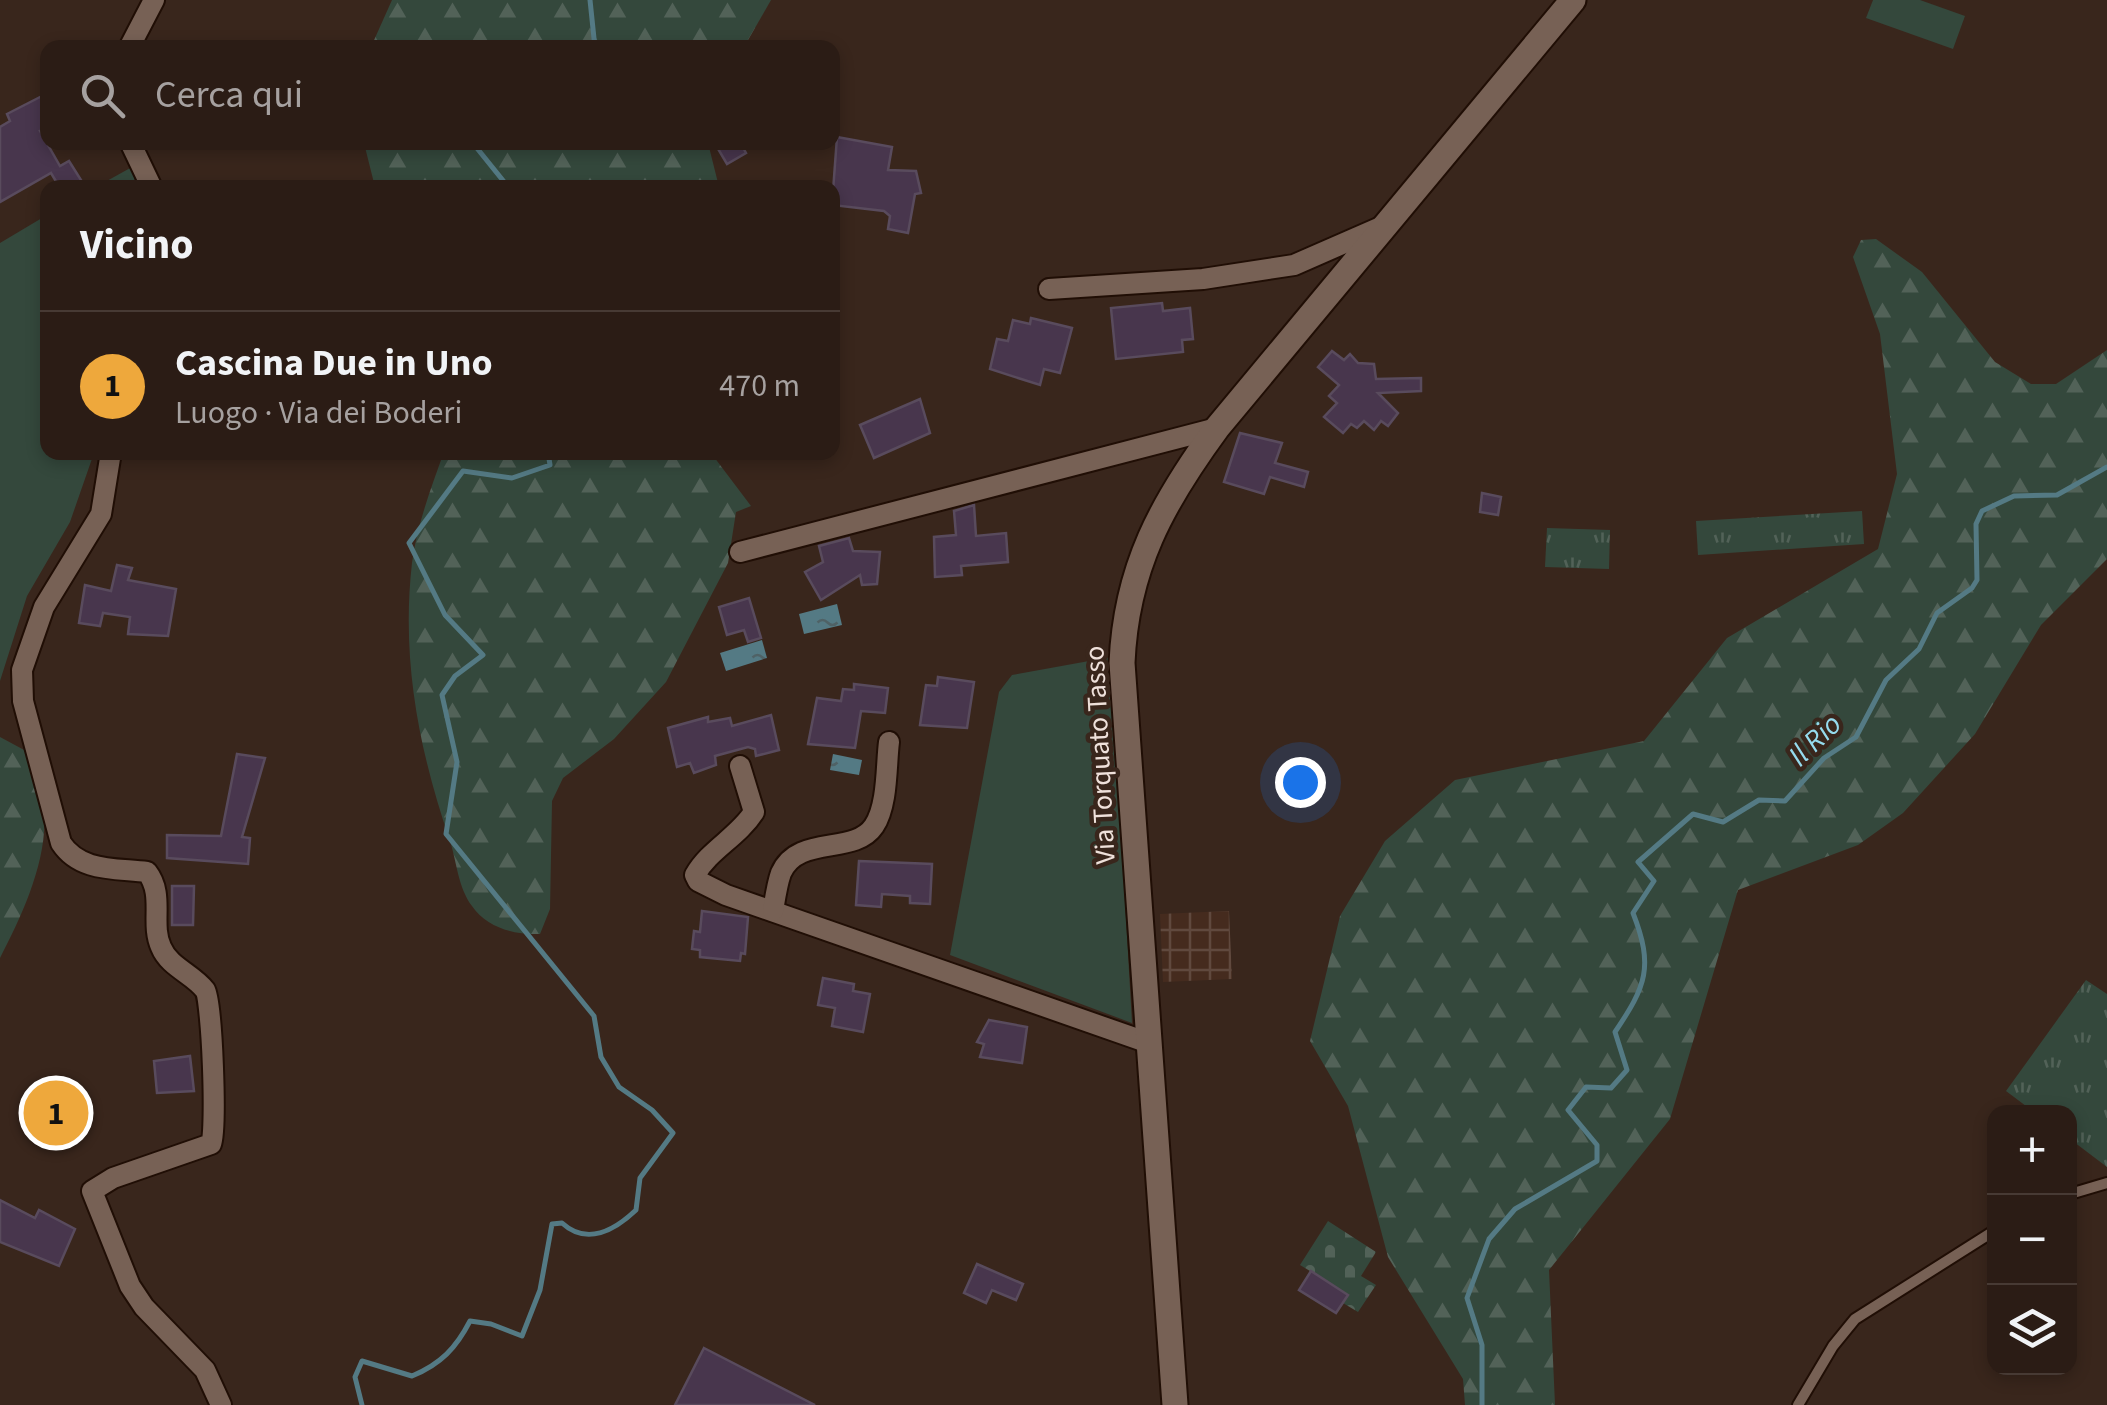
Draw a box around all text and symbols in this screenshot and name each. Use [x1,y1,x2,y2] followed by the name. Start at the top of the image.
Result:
[40,40,840,150] search box
[75,68,130,123] icon: search
[155,68,303,122] text: Cerca qui
[80,215,194,275] text: Vicino
[175,336,493,390] text: Cascina Due in Uno
[104,363,121,409] text: 1
[719,363,800,409] text: 470 m
[175,390,462,436] text: Luogo · Via dei Boderi
[1074,645,1126,865] street label: Via Torquato Tasso
[1778,704,1852,776] water label: Il Rio
[1275,757,1326,808] your location
[23,1076,88,1150] pin: 1
[1987,1105,2077,1375] map controls
[1987,1105,2077,1195] button: +
[1987,1195,2077,1285] button: −
[1987,1285,2077,1375] button: layers

